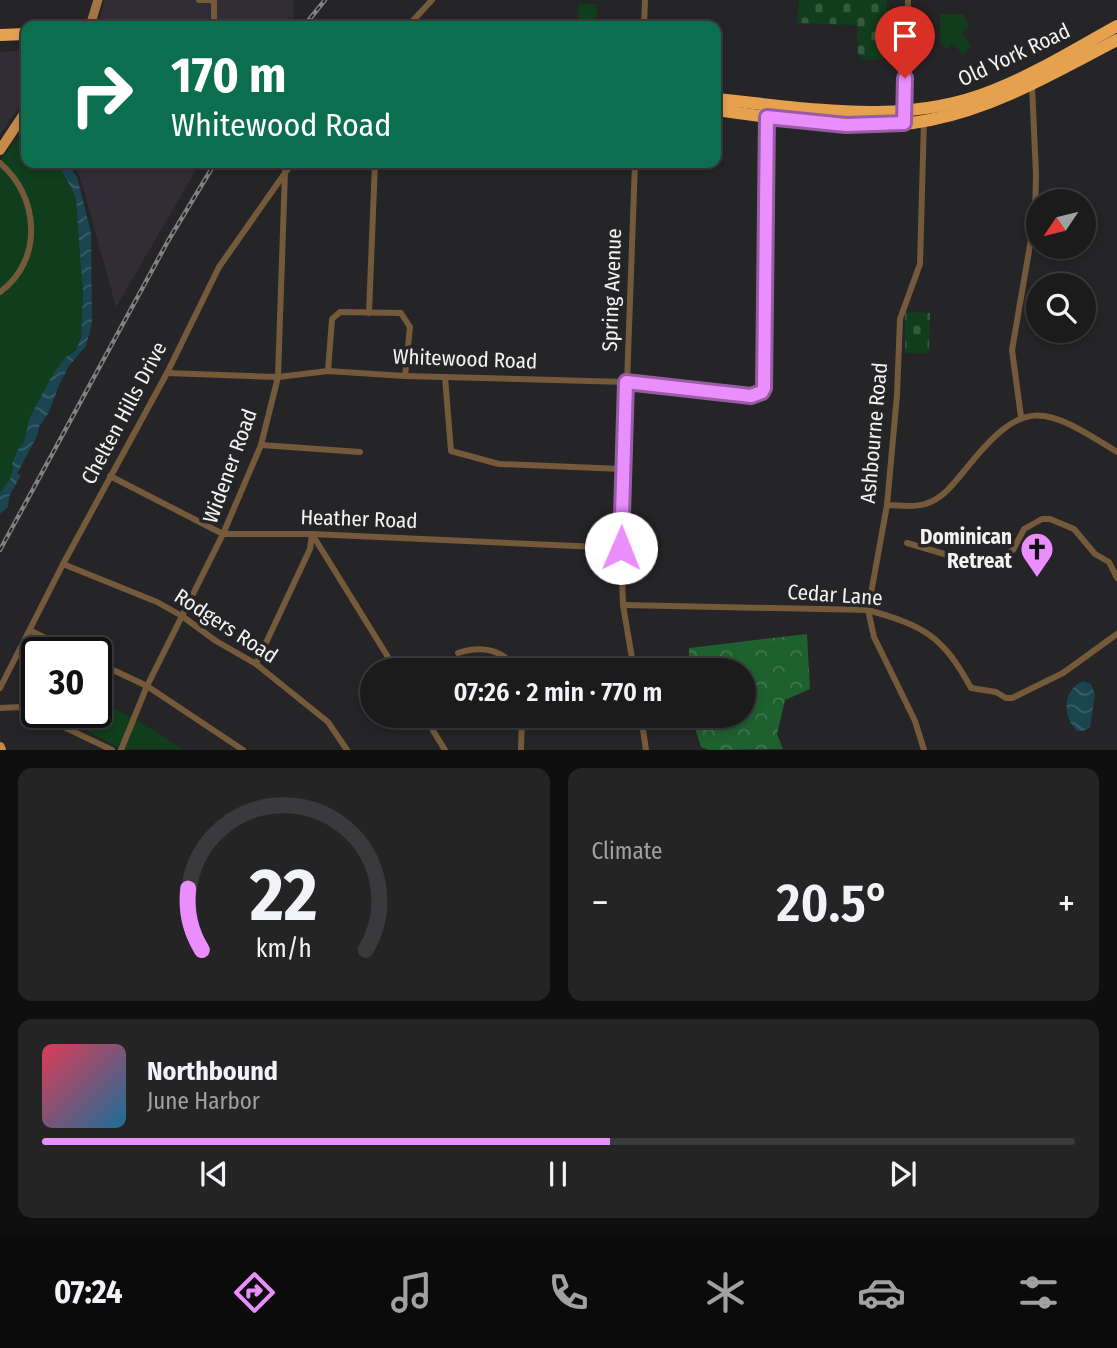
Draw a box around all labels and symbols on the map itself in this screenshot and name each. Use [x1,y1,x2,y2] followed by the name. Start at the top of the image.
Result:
[875,6,935,78] pin
[954,18,1074,92] street label: Old York Road
[1026,189,1096,259] north arrow
[597,228,627,352] street label: Spring Avenue
[75,337,173,489] street label: Chelten Hills Drive
[392,343,538,375] street label: Whitewood Road
[855,361,893,505] street label: Ashbourne Road
[197,405,263,527] street label: Widener Road
[300,504,418,534] street label: Heather Road
[584,511,658,585] position arrow
[920,524,1013,574] place label: Dominican Retreat
[1018,530,1056,579] church icon: Dominican Retreat
[787,579,883,611] street label: Cedar Lane
[170,583,282,669] street label: Rodgers Road
[21,637,112,728] speed limit sign: 30

